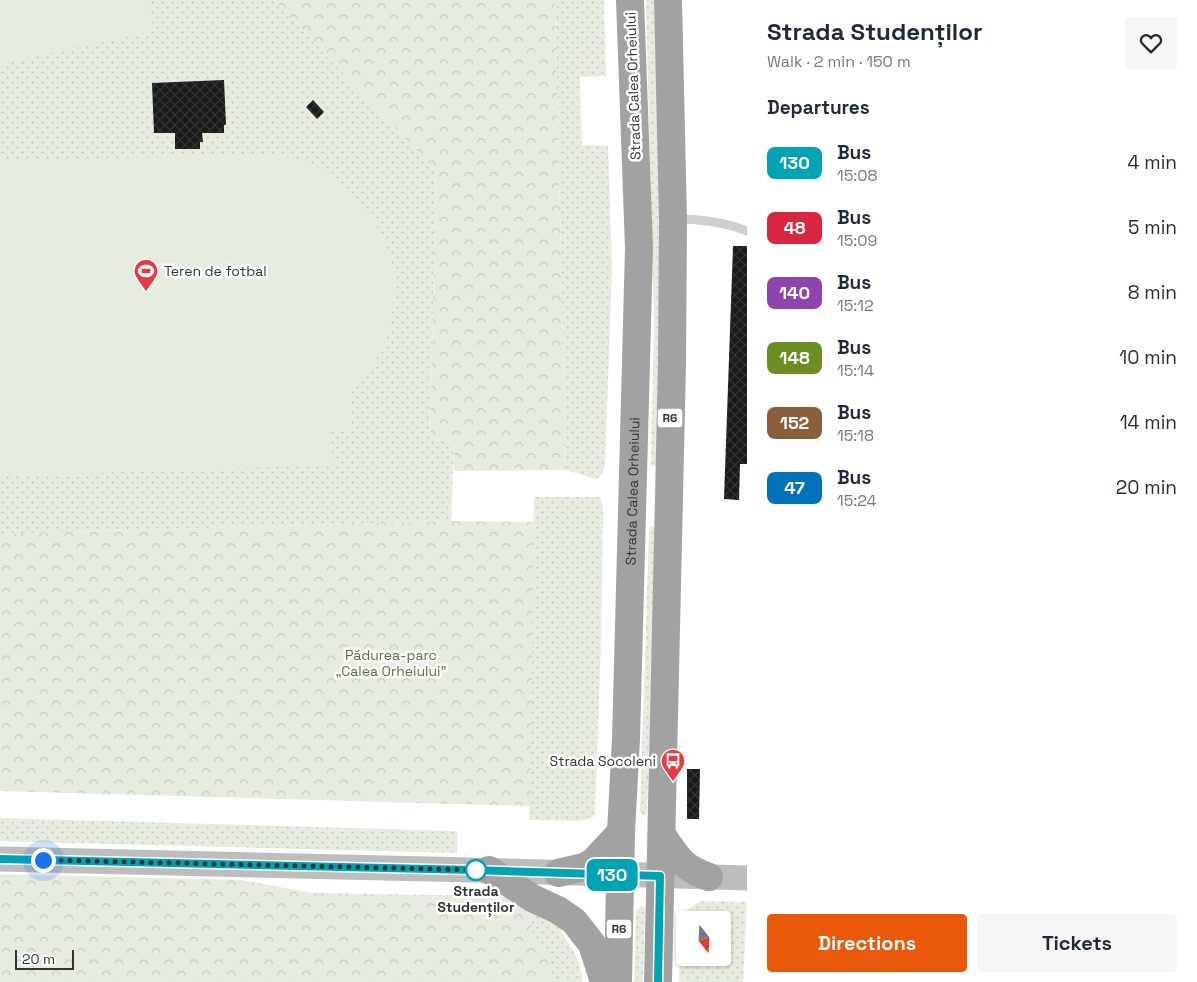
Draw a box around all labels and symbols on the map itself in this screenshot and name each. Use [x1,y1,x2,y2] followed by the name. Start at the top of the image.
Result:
[621,12,645,160] street label: Strada Calea Orheiului
[133,258,159,292] sports icon: Teren de fotbal
[164,262,267,280] place label: Teren de fotbal
[658,408,682,428] road number: R6
[622,417,644,566] street label: Strada Calea Orheiului
[336,646,447,680] park label: Pădurea-parc „Calea Orheiului”
[660,748,686,782] bus stop icon: Strada Socoleni
[549,752,656,770] place label: Strada Socoleni
[31,848,56,873] your location
[465,859,487,881] marker: Strada Studenților
[583,859,641,891] line badge: 130
[438,882,515,917] place label: Strada Studenților
[676,911,731,966] north arrow
[606,920,632,939] road number: R6
[15,947,74,970] scale bar

